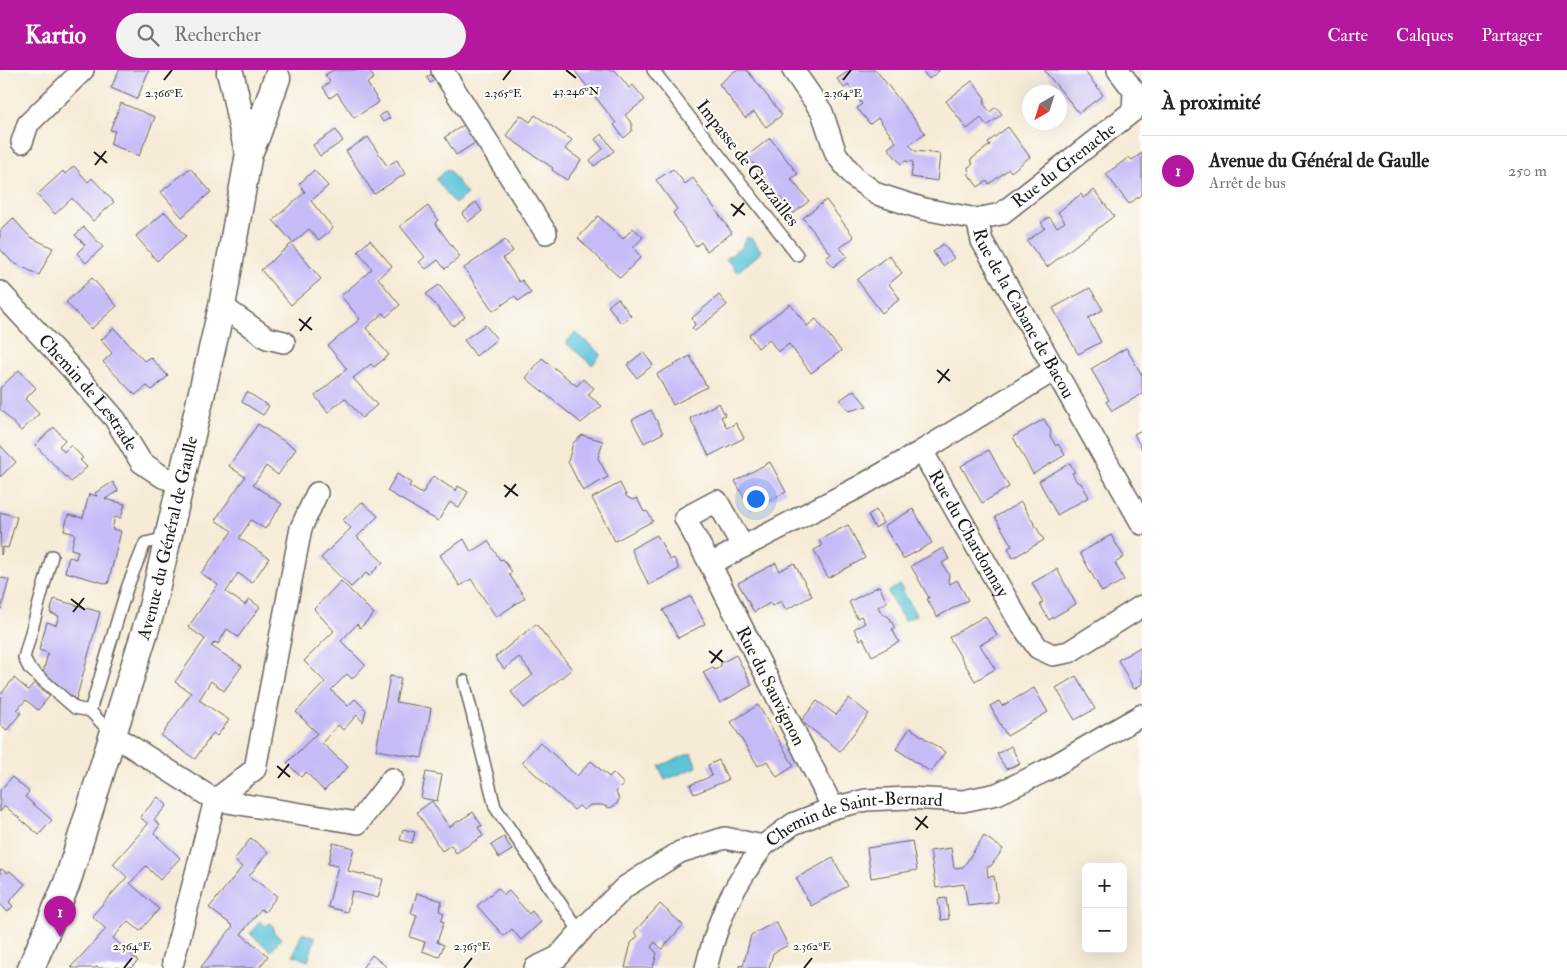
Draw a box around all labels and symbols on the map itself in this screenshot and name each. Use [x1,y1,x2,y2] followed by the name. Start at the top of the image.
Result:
[553,84,600,99] text: 43.246°N
[1022,85,1067,130] north arrow
[145,86,183,101] text: 2.366°E
[484,86,522,101] text: 2.365°E
[824,86,863,101] text: 2.364°E
[691,95,804,231] street label: Impasse de Grazailles
[1007,118,1121,213] street label: Rue du Grenache
[967,226,1080,402] street label: Rue de la Cabane de Bacou
[33,329,143,456] street label: Chemin de Lestrade
[132,433,203,644] street label: Avenue du Général de Gaulle
[923,466,1015,603] street label: Rue du Chardonnay
[743,486,769,512] your location
[731,623,810,750] street label: Rue du Sauvignon
[761,787,943,852] street label: Chemin de Saint-Bernard
[44,896,76,937] pin: 1
[113,939,152,954] text: 2.364°E
[454,939,491,954] text: 2.363°E
[793,939,831,954] text: 2.362°E

